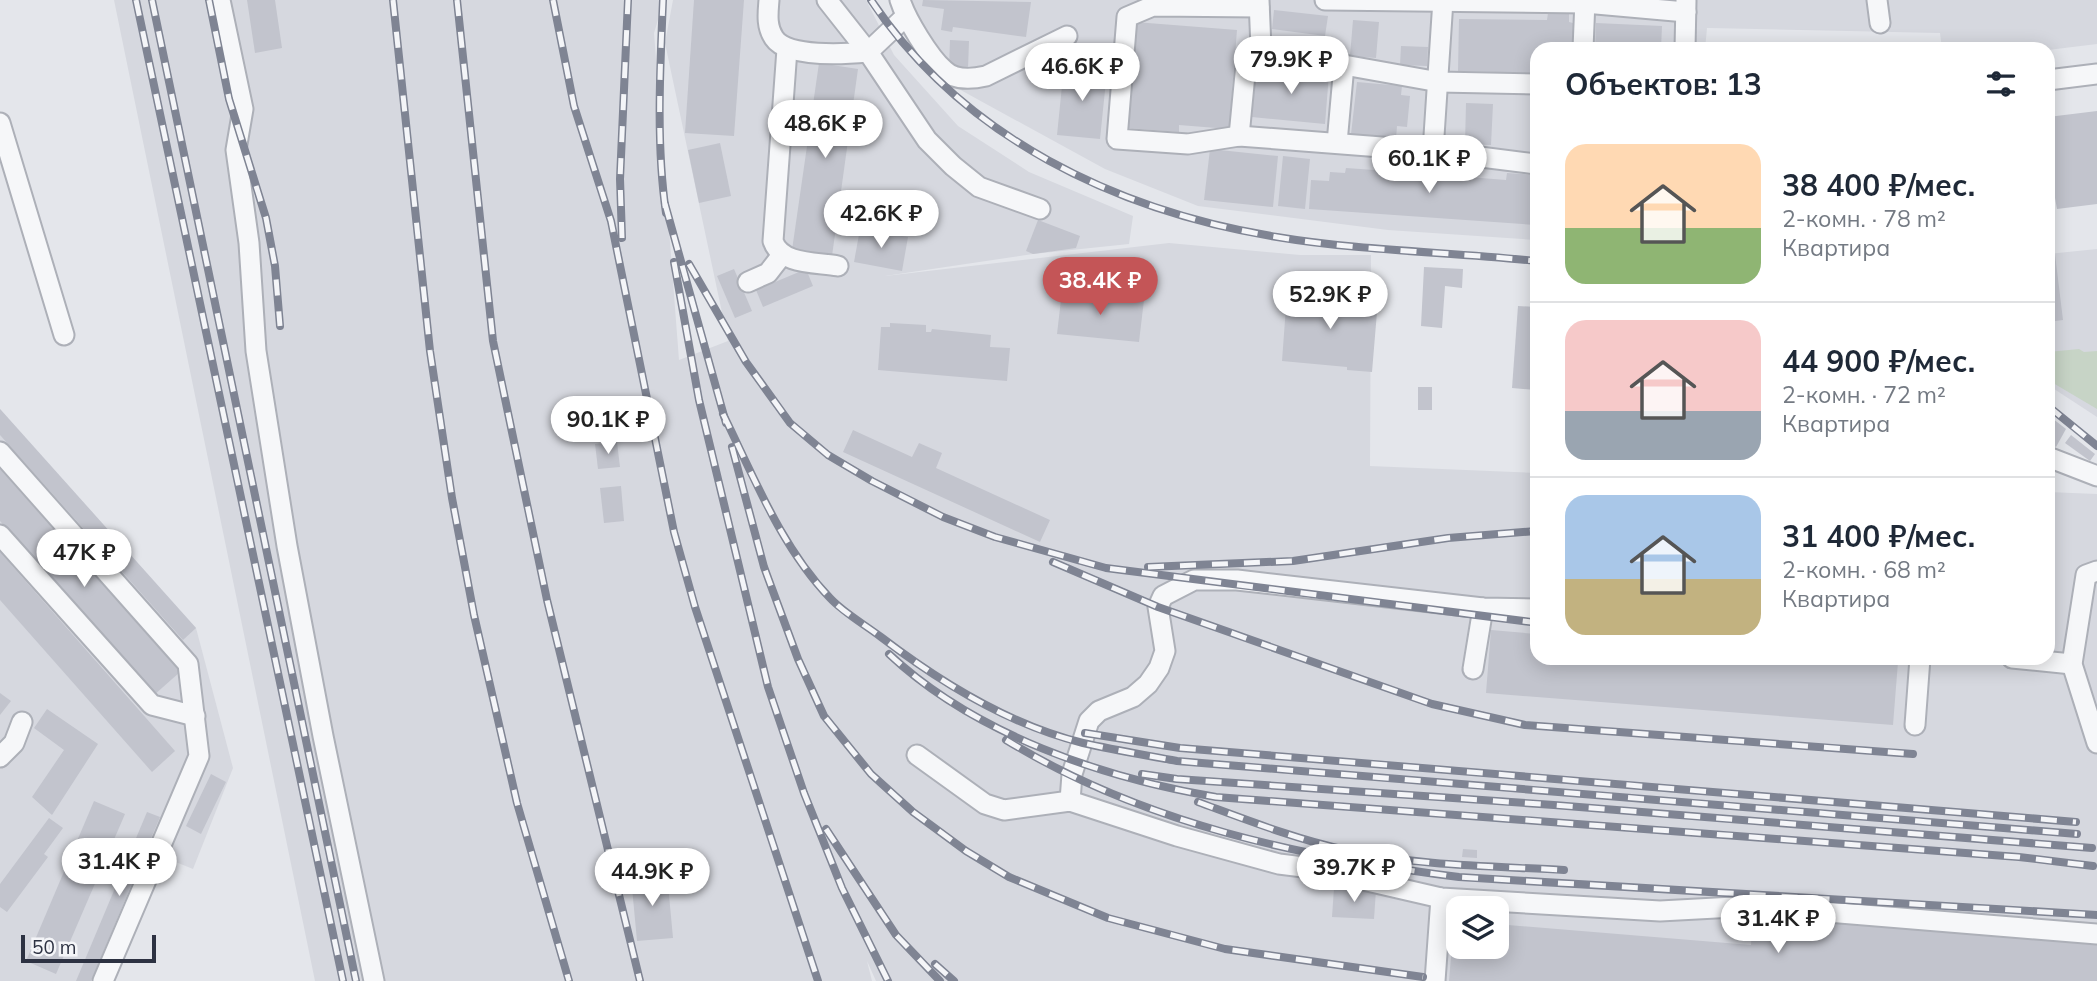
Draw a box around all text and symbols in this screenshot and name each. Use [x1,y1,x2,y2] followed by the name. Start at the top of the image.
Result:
[1226,36,1356,96] pin: 79.9K ₽
[1017,43,1147,103] pin: 46.6K ₽
[1250,44,1332,73] text: 79.9K ₽
[1041,51,1123,80] text: 46.6K ₽
[1565,65,1762,103] text: Объектов: 13
[1982,65,2020,103] icon: filters
[760,100,890,160] pin: 48.6K ₽
[784,108,866,137] text: 48.6K ₽
[1364,136,1494,195] pin: 60.1K ₽
[1388,143,1470,172] text: 60.1K ₽
[1782,166,1975,204] text: 38 400 ₽/мес.
[1621,172,1705,256] icon: home
[816,190,946,250] pin: 42.6K ₽
[840,198,922,227] text: 42.6K ₽
[1782,204,1946,233] text: 2-комн. · 78 m²
[1782,233,1890,262] text: Квартира
[1035,258,1165,317] pin: 38.4K ₽
[1059,265,1141,294] text: 38.4K ₽
[1265,272,1395,331] pin: 52.9K ₽
[1289,279,1371,308] text: 52.9K ₽
[1782,342,1975,380] text: 44 900 ₽/мес.
[1621,348,1705,432] icon: home
[1782,380,1946,409] text: 2-комн. · 72 m²
[543,396,673,456] pin: 90.1K ₽
[567,404,649,433] text: 90.1K ₽
[1782,409,1890,438] text: Квартира
[1782,517,1975,555] text: 31 400 ₽/мес.
[1621,523,1705,607] icon: home
[35,530,133,589] pin: 47K ₽
[52,537,116,566] text: 47K ₽
[1782,555,1946,584] text: 2-комн. · 68 m²
[1782,584,1890,613] text: Квартира
[54,838,184,898] pin: 31.4K ₽
[1289,844,1419,904] pin: 39.7K ₽
[78,846,160,875] text: 31.4K ₽
[587,848,717,908] pin: 44.9K ₽
[1313,852,1395,881] text: 39.7K ₽
[611,856,693,885] text: 44.9K ₽
[1713,895,1843,955] pin: 31.4K ₽
[1446,896,1509,959] map controls
[1446,896,1509,959] button: layers
[1737,903,1819,932] text: 31.4K ₽
[21,932,156,964] scale bar
[32,935,76,959] text: 50 m

